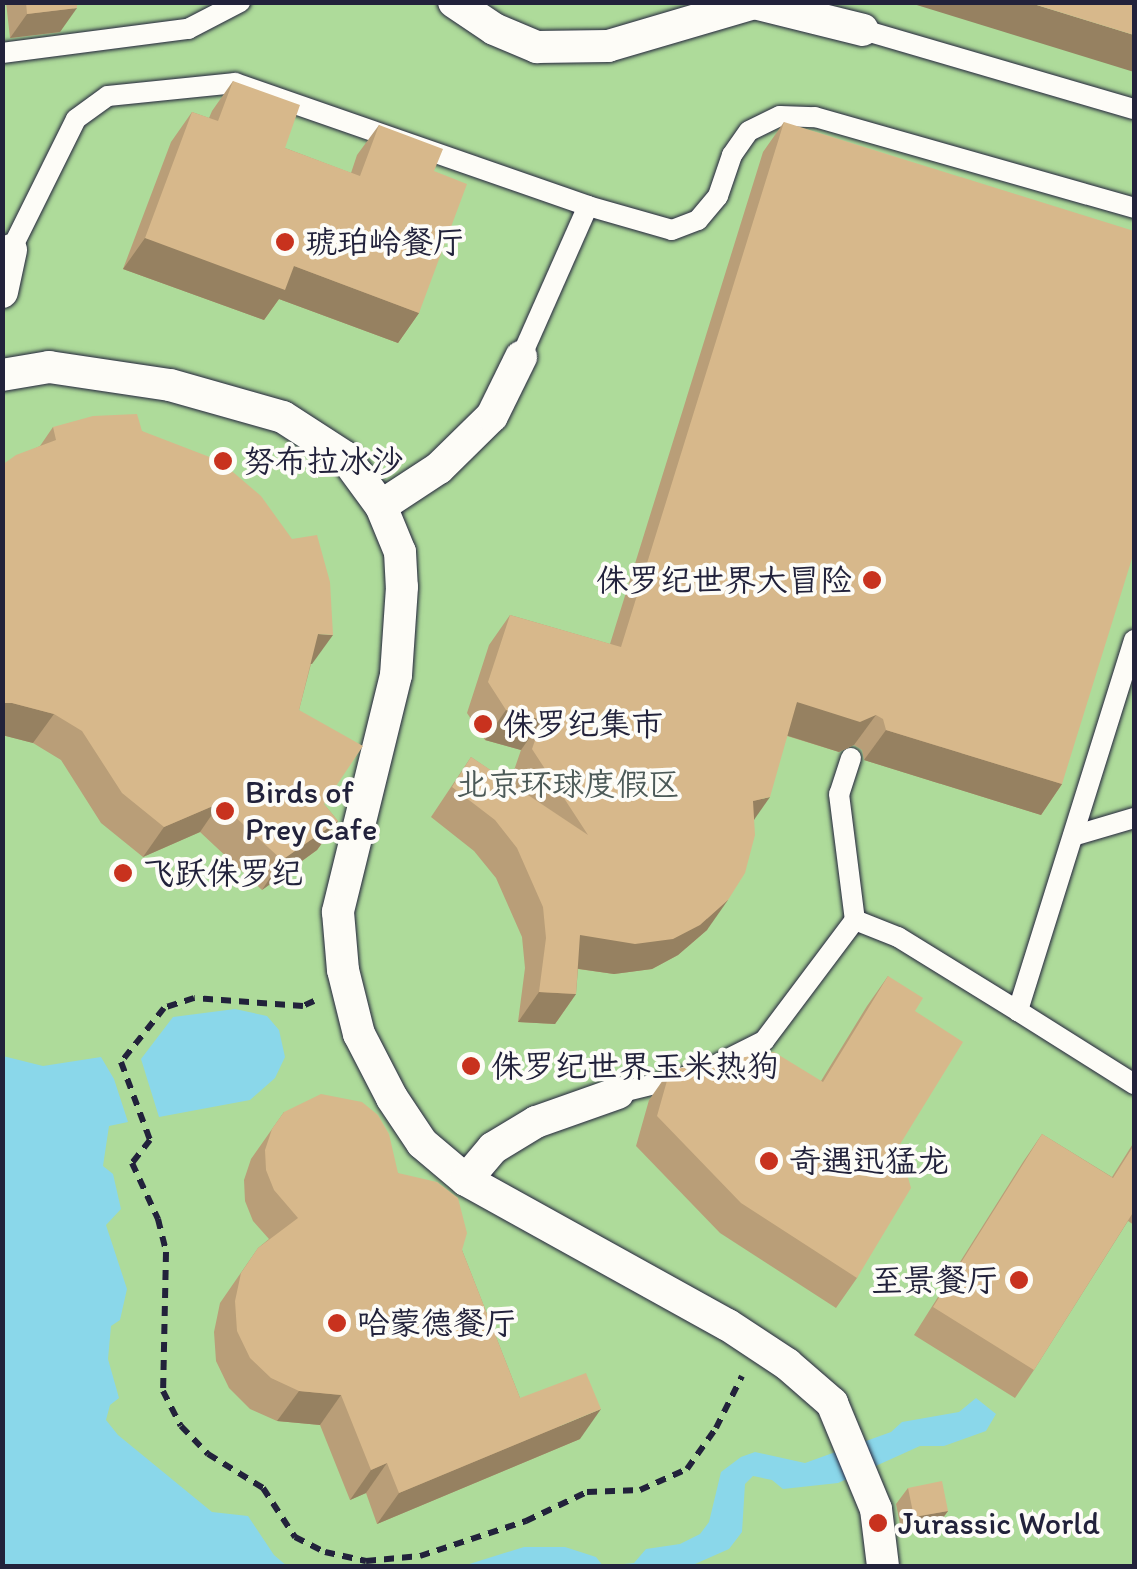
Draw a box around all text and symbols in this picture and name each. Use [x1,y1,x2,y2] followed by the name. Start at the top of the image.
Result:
[305,223,465,261] place label: 琥珀岭餐厅
[274,231,296,253] marker: 琥珀岭餐厅
[243,442,403,480] place label: 努布拉冰沙
[212,450,234,472] marker: 努布拉冰沙
[596,561,852,599] place label: 侏罗纪世界大冒险
[861,569,883,591] marker: 侏罗纪世界大冒险
[503,705,663,743] place label: 侏罗纪集市
[472,713,494,735] marker: 侏罗纪集市
[456,765,680,803] park label: 北京环球度假区
[245,774,378,849] place label: Birds of Prey Cafe
[214,800,236,822] marker: Birds of Prey Cafe
[143,854,303,892] place label: 飞跃侏罗纪
[112,862,134,884] marker: 飞跃侏罗纪
[491,1047,779,1085] place label: 侏罗纪世界玉米热狗
[460,1055,482,1077] marker: 侏罗纪世界玉米热狗
[789,1142,949,1180] place label: 奇遇迅猛龙
[758,1150,780,1172] marker: 奇遇迅猛龙
[871,1261,999,1299] place label: 至景餐厅
[1008,1269,1030,1291] marker: 至景餐厅
[357,1304,517,1342] place label: 哈蒙德餐厅
[326,1312,348,1334] marker: 哈蒙德餐厅
[898,1504,1100,1542] place label: Jurassic World
[867,1512,889,1534] marker: Jurassic World

